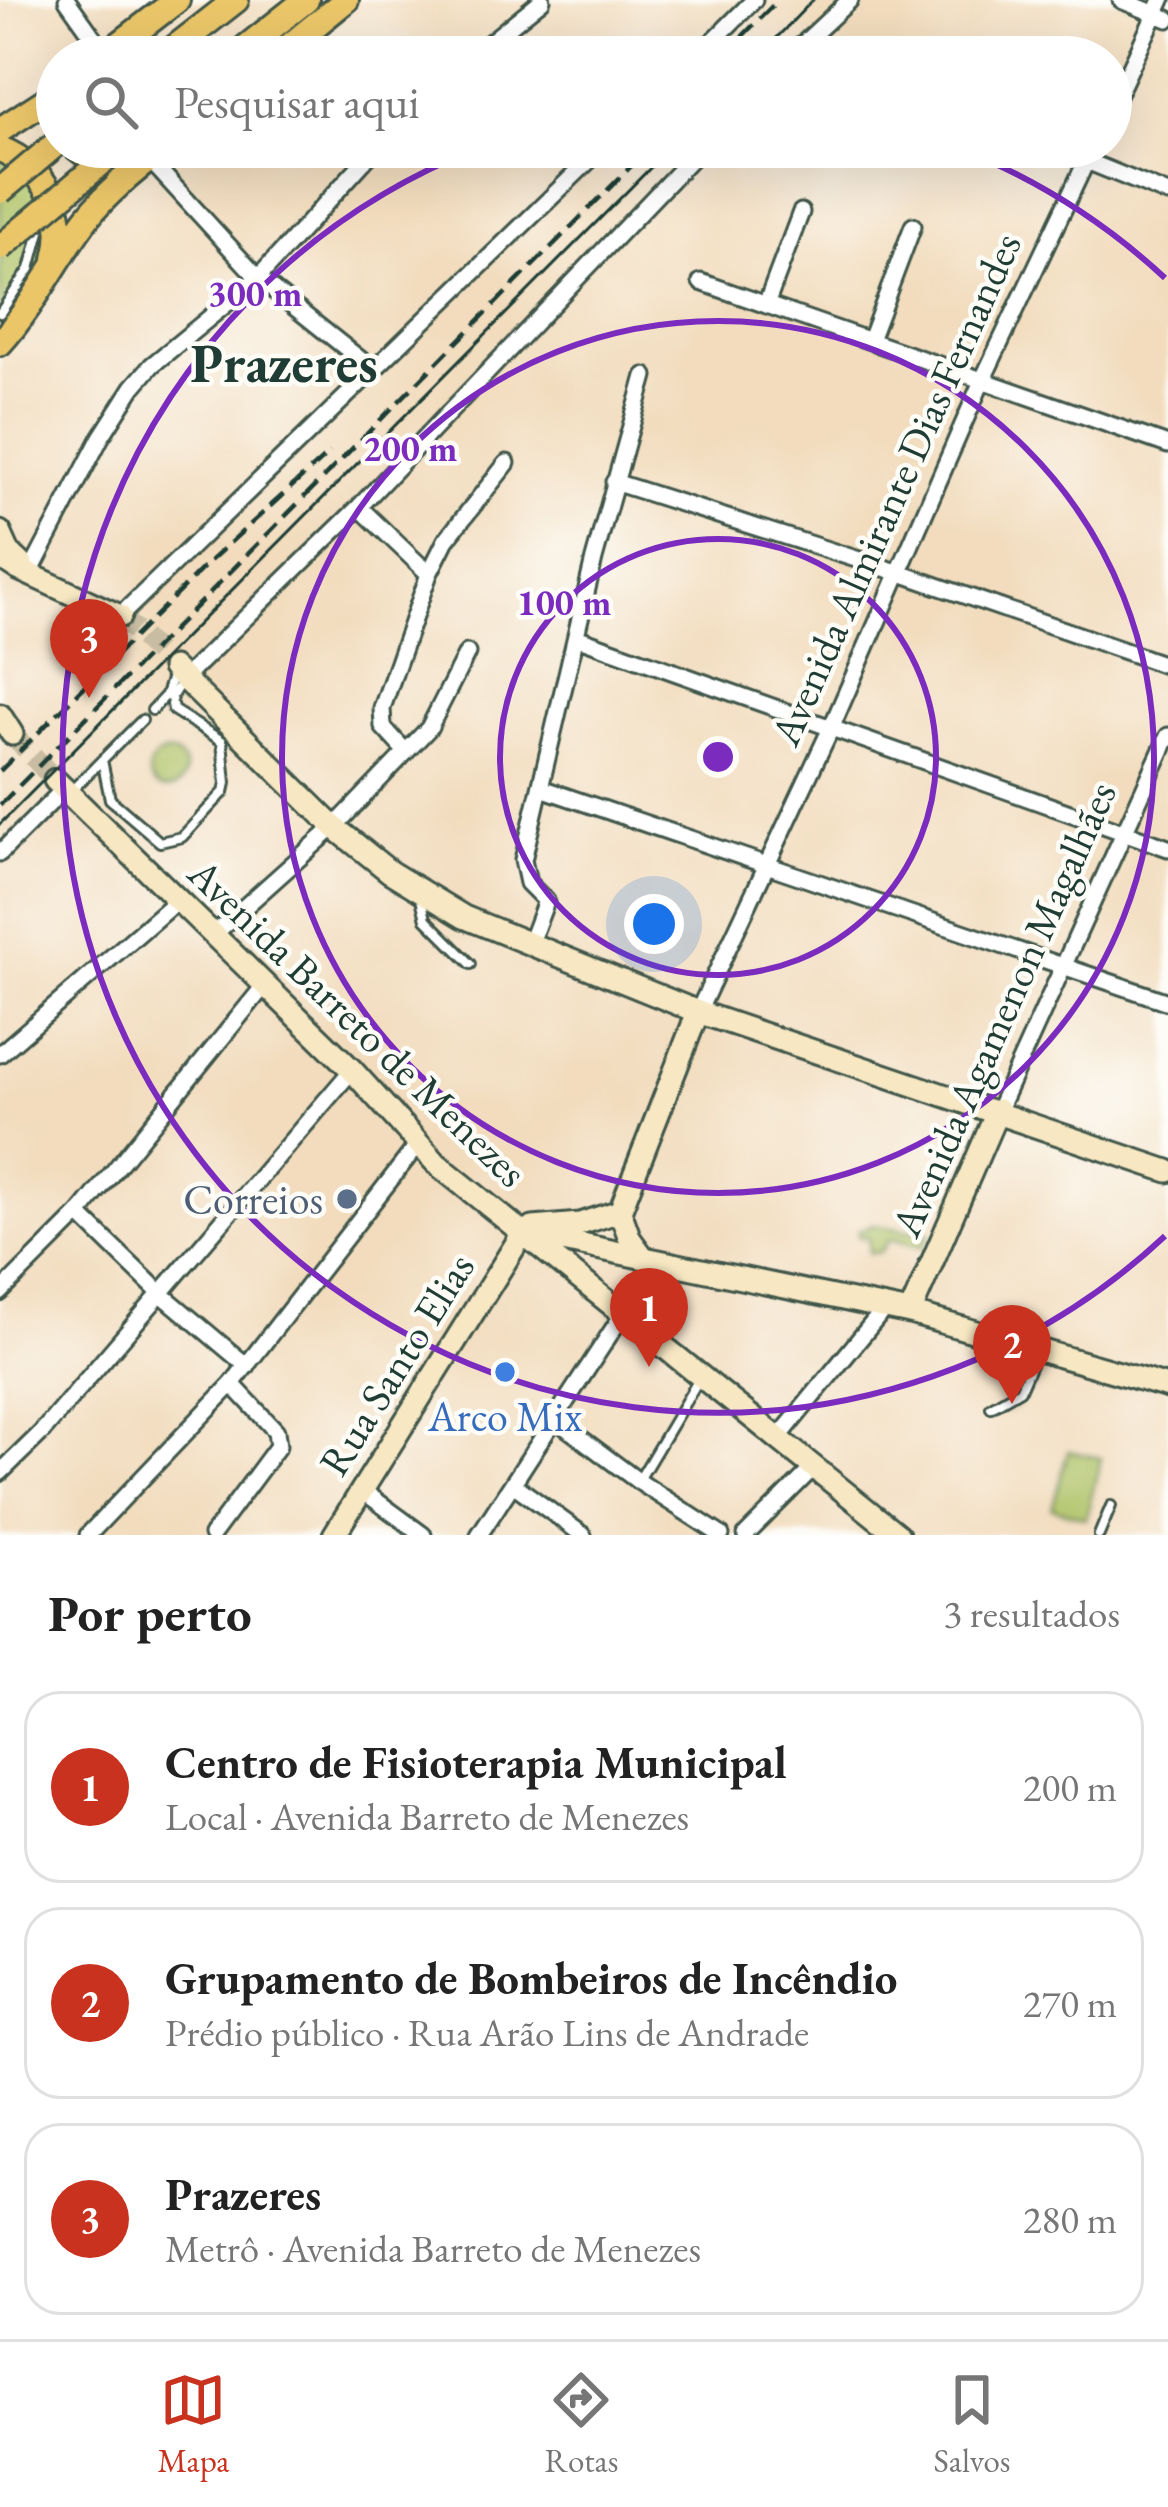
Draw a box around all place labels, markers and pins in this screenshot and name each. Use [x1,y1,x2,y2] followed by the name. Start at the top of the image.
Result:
[50,599,128,698] pin: 3
[697,736,739,778] centre of rings
[183,1172,323,1227] place label: Correios
[334,1186,360,1212] marker: Correios
[610,1268,688,1367] pin: 1
[973,1305,1051,1404] pin: 2
[492,1359,518,1385] marker: Arco Mix
[427,1389,582,1444] place label: Arco Mix

